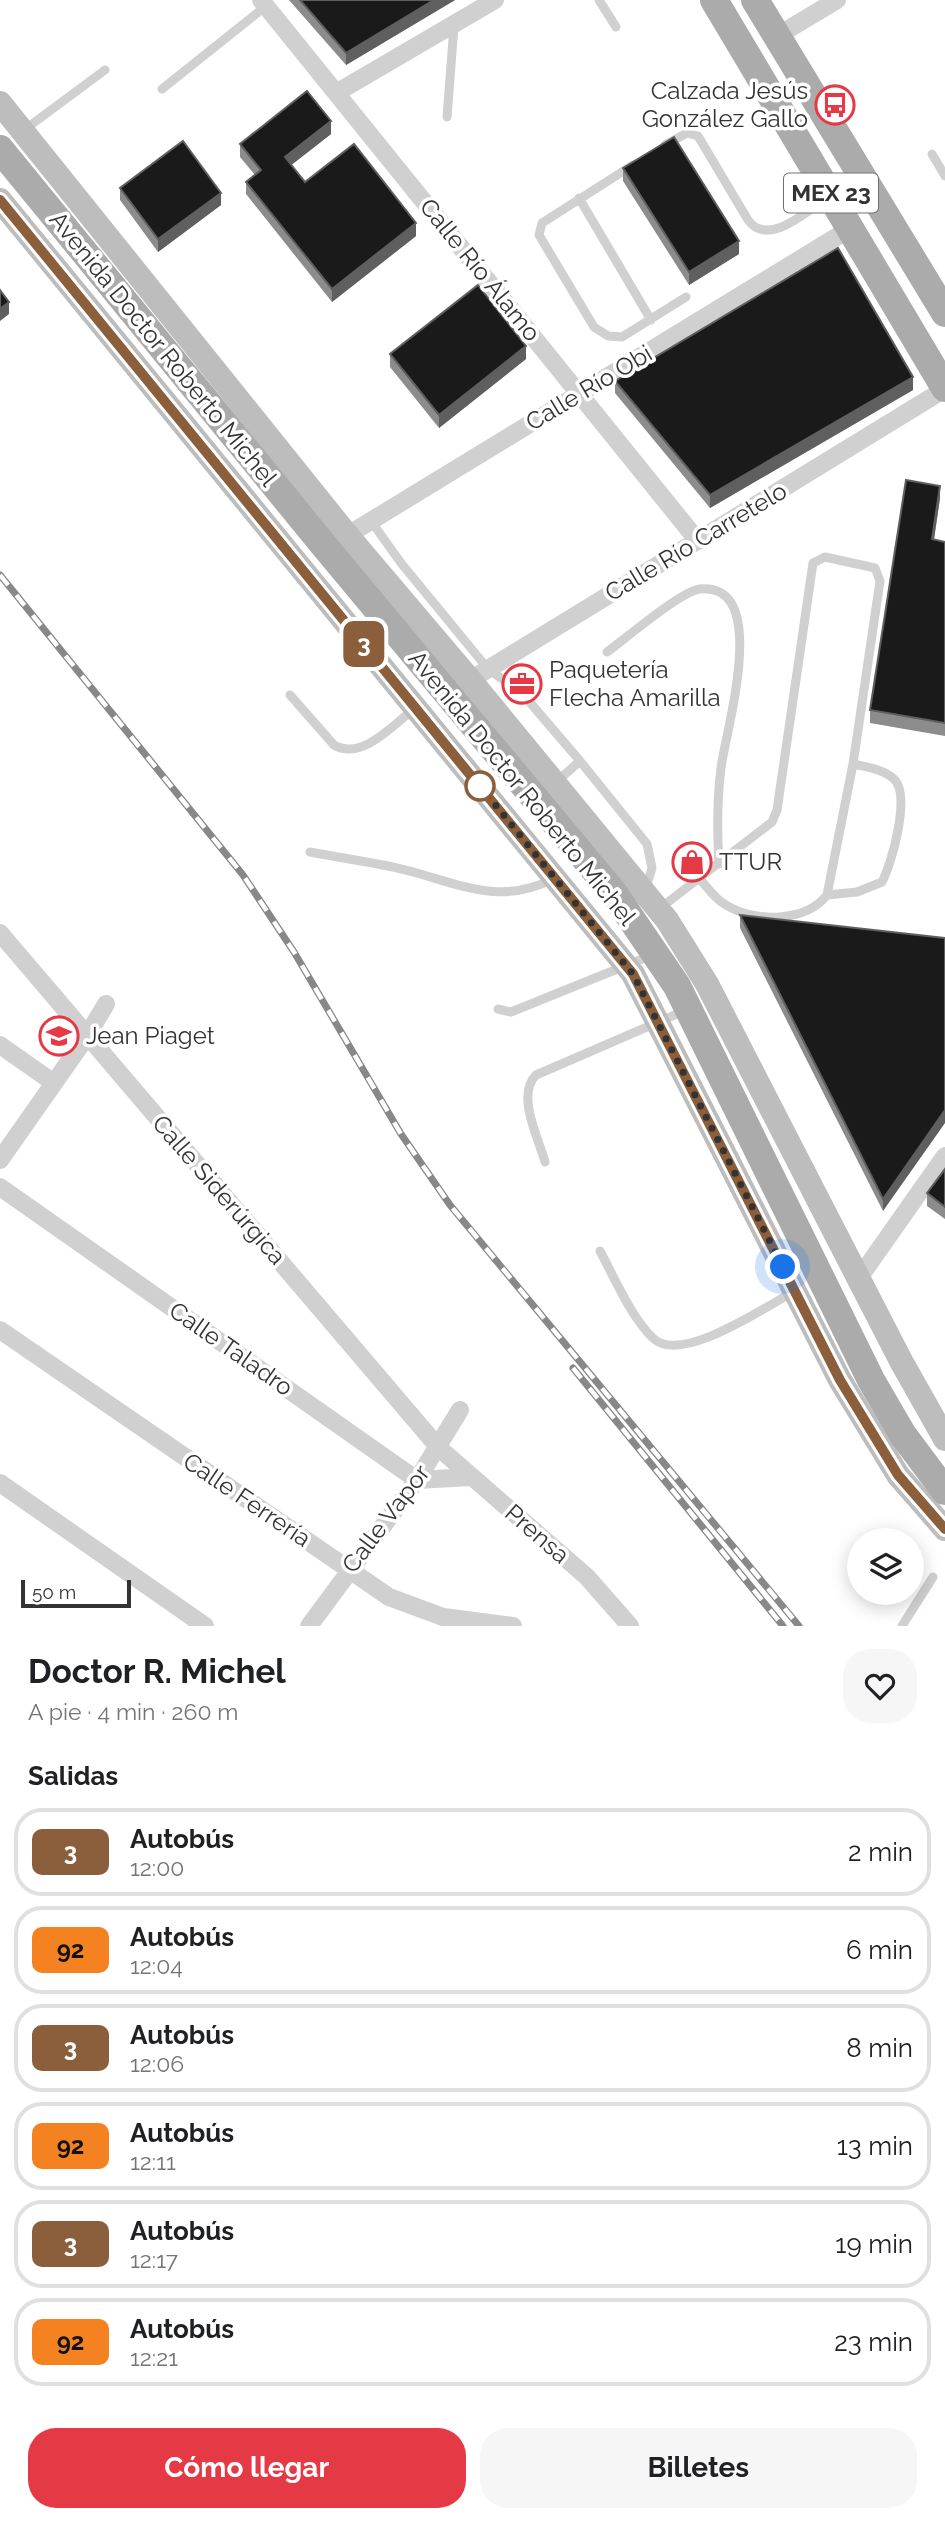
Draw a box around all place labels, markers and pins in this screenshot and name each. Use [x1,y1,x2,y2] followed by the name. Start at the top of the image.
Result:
[642,76,808,133] place label: Calzada Jesús González Gallo
[814,84,856,126] bus stop icon: Calzada Jesús González Gallo
[549,655,721,712] place label: Paquetería Flecha Amarilla
[501,663,543,705] office icon: Paquetería Flecha Amarilla
[465,771,495,801] unlabelled marker
[671,841,713,883] shop icon: TTUR
[719,847,782,876] place label: TTUR
[38,1015,80,1057] school or university icon: Jean Piaget
[86,1021,215,1050] place label: Jean Piaget

